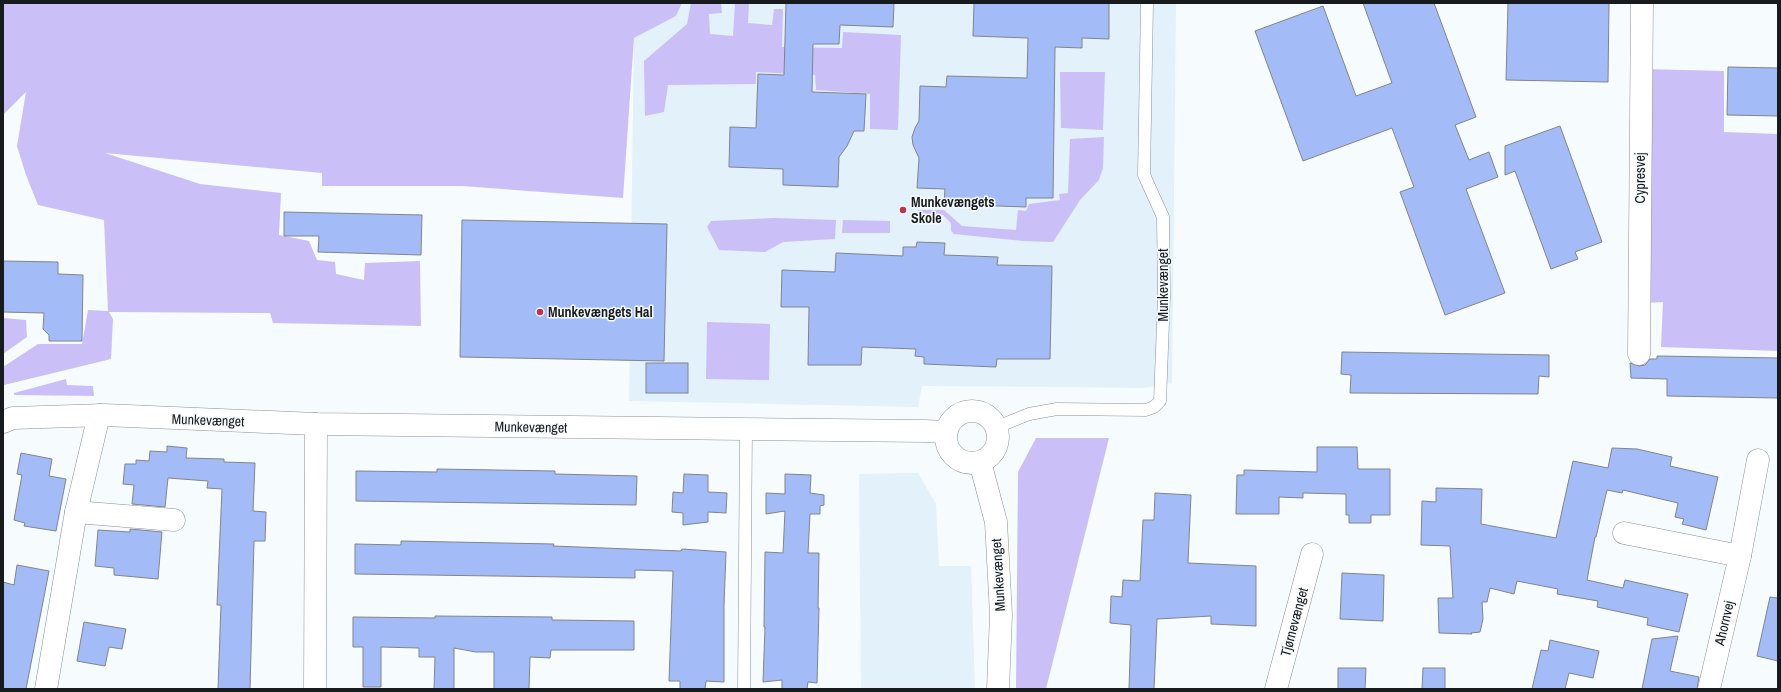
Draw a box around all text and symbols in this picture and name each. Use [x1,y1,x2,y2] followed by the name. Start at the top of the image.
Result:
[1631,152,1649,204] street label: Cypresvej
[911,193,995,227] place label: Munkevængets Skole
[898,205,908,215] marker: Munkevængets Skole
[1154,249,1172,321] street label: Munkevænget
[548,303,653,321] place label: Munkevængets Hal
[535,307,545,317] marker: Munkevængets Hal
[171,410,245,430] street label: Munkevænget
[494,417,568,437] street label: Munkevænget
[987,538,1009,612] street label: Munkevænget
[1276,585,1312,659] street label: Tjørnevænget
[1710,599,1738,648] street label: Ahornvej

